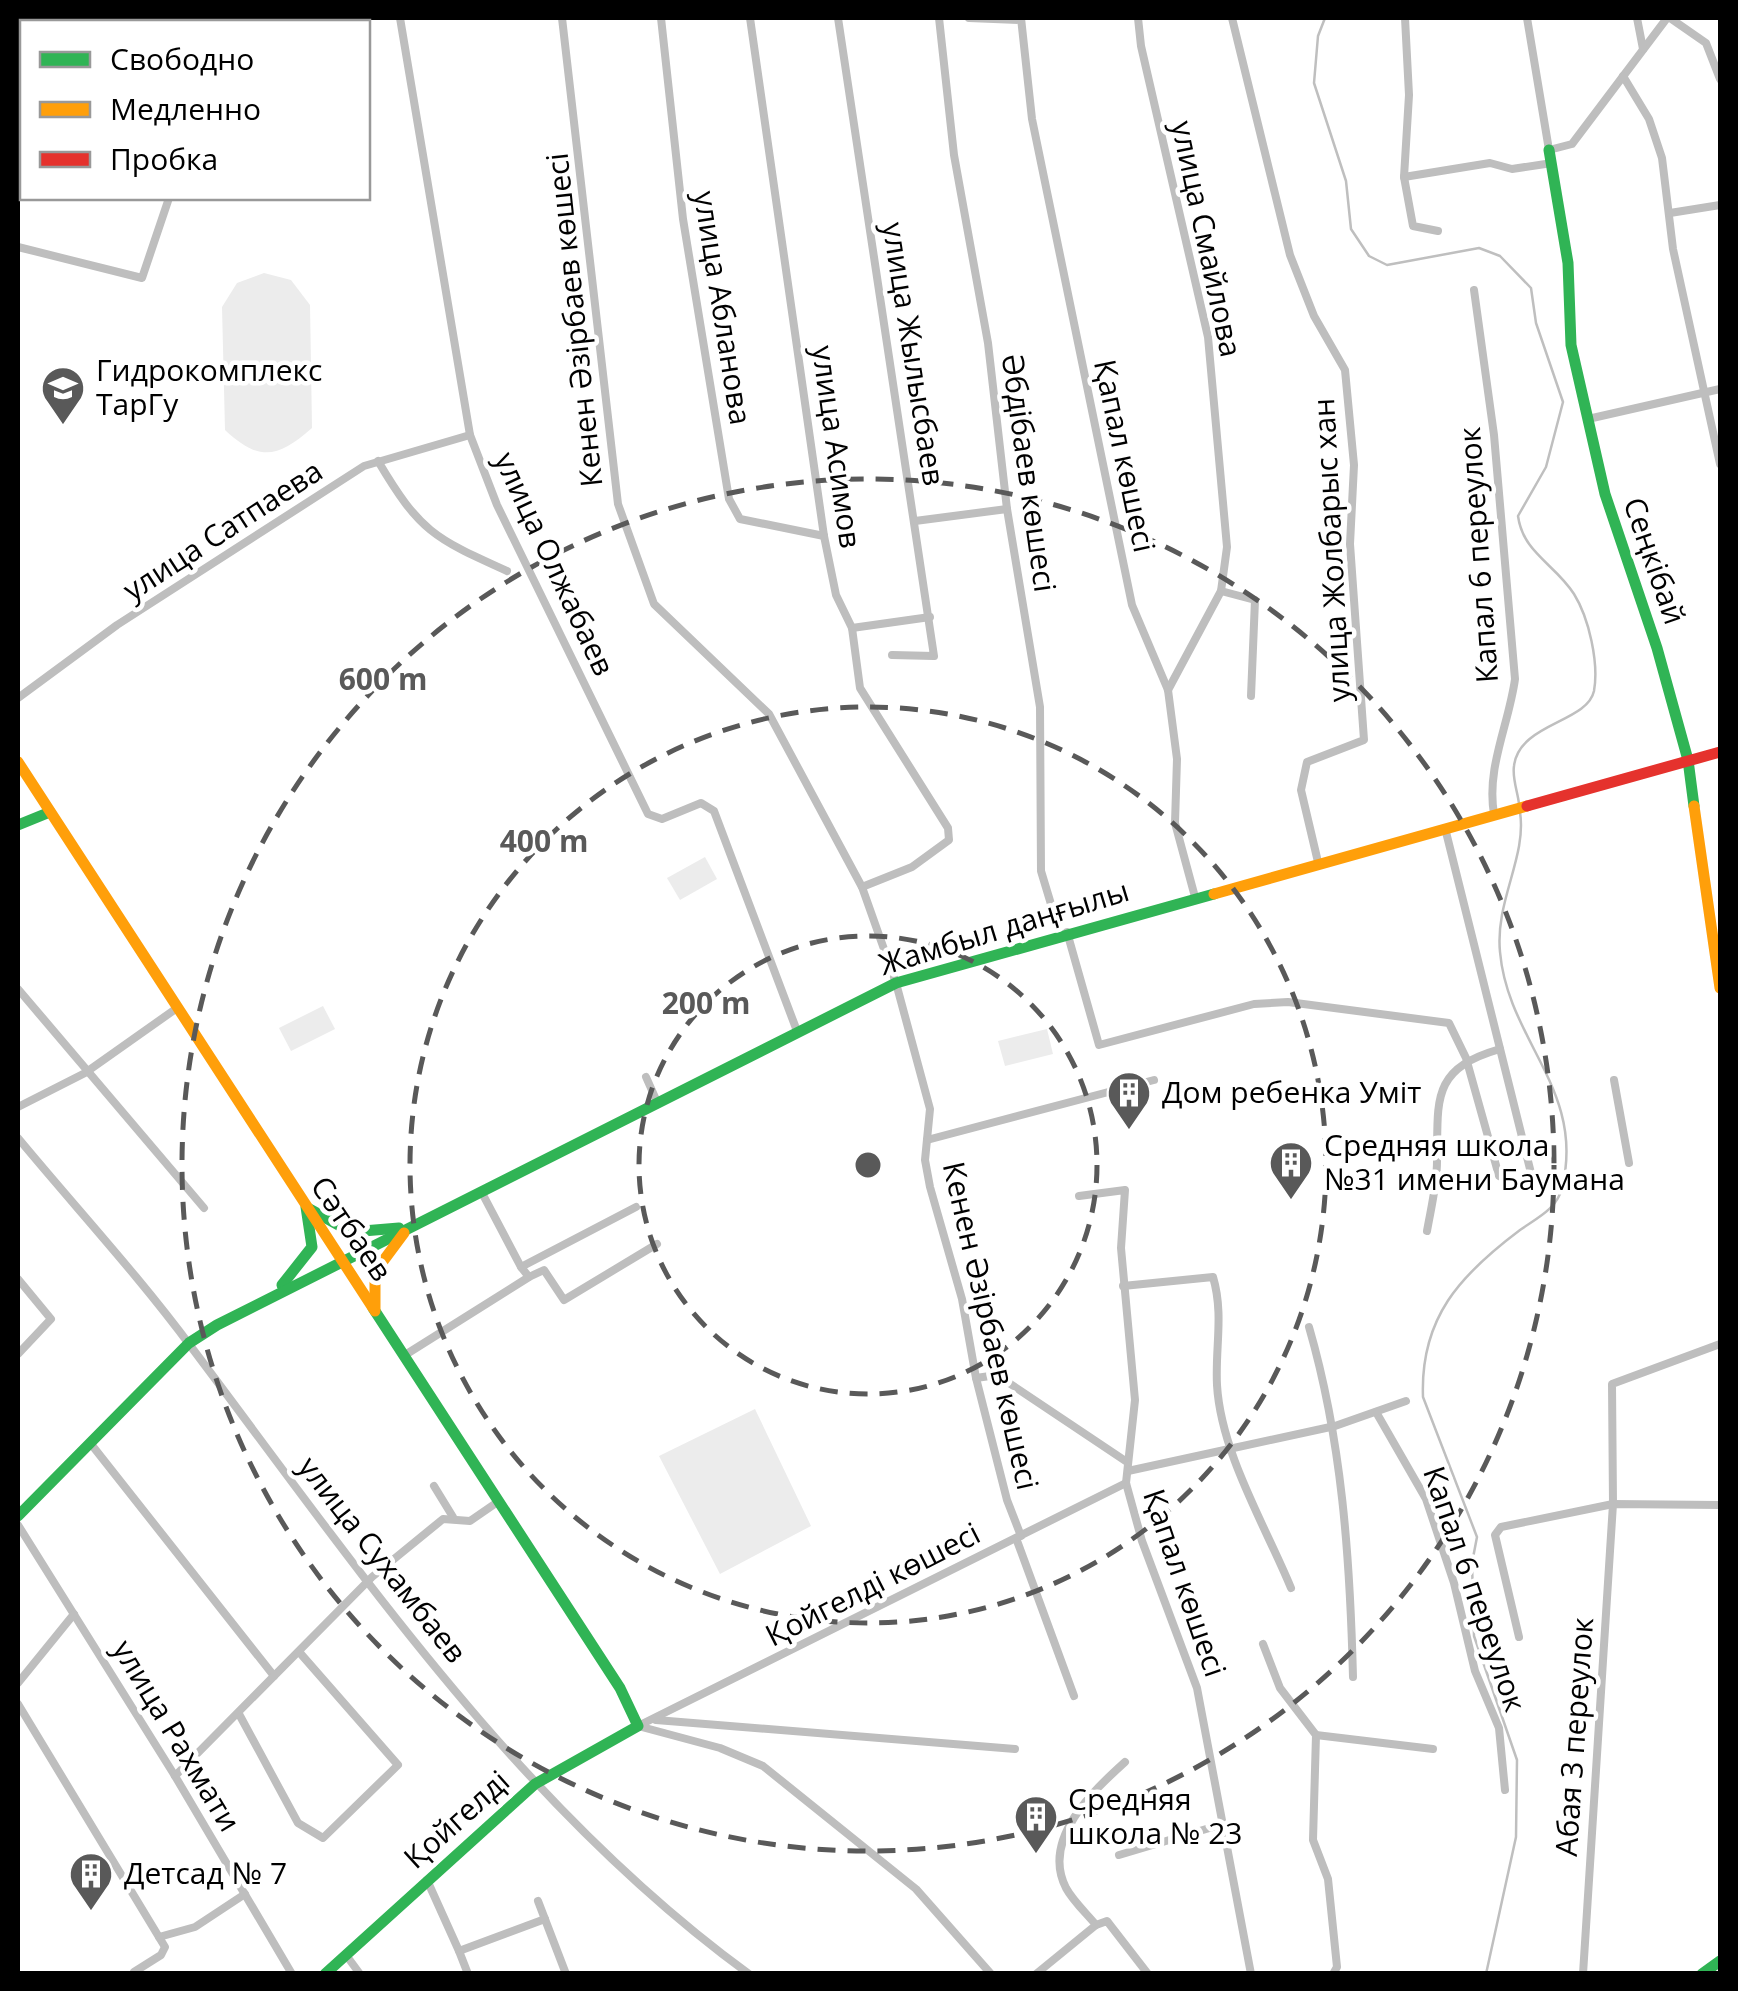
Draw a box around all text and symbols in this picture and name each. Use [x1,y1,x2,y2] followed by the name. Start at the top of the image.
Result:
[20,20,370,200] legend
[110,38,254,79] text: Свободно
[110,88,261,129] text: Медленно
[1162,117,1252,360] street label: улица Смайлова
[110,138,218,179] text: Пробка
[536,151,611,489] street label: Кенен Әзірбаев көшесі
[685,188,762,428] street label: улица Абланова
[873,219,956,488] street label: улица Жылысбаев
[803,343,872,551] street label: улица Асимов
[96,349,322,424] place label: Гидрокомплекс ТарГу
[992,351,1066,594] street label: Әбдібаев көшесі
[1085,356,1166,556] street label: Қапал көшесі
[40,365,86,426] school or university icon: Гидрокомплекс ТарГу
[1302,397,1359,703] street label: улица Жолбарыс хан
[1448,425,1507,684] street label: Капал 6 переулок
[486,445,625,682] street label: улица Олжабаев
[114,450,330,610] street label: улица Сатпаева
[1615,491,1696,630] street label: Сеңкібай
[339,658,427,699] text: 600 m
[500,820,588,861] text: 400 m
[874,869,1134,984] street label: Жамбыл даңғылы
[662,982,750,1023] text: 200 m
[1106,1070,1152,1131] building icon: Дом ребенка Умiт
[1162,1071,1421,1112] place label: Дом ребенка Умiт
[1324,1124,1625,1199] place label: Средняя школа №31 имени Баумана
[1268,1140,1314,1201] building icon: Средняя школа №31 имени Баумана
[850,1147,886,1183] centre of rings
[934,1158,1049,1494] street label: Кенен Әзірбаев көшесі
[302,1168,402,1289] street label: Сәтбаев
[290,1447,477,1671] street label: улица Сухамбаев
[1414,1461,1537,1717] street label: Капал 6 переулок
[1134,1483,1237,1682] street label: Қапал көшесі
[758,1512,987,1655] street label: Қойгелді көшесі
[1545,1616,1602,1858] street label: Абая 3 переулок
[104,1632,251,1839] street label: улица Рахмати
[394,1761,518,1877] street label: Қойгелді
[1068,1778,1243,1853] place label: Средняя школа № 23
[1013,1794,1059,1855] building icon: Средняя школа № 23
[68,1851,114,1912] building icon: Детсад № 7
[124,1852,287,1893] place label: Детсад № 7

